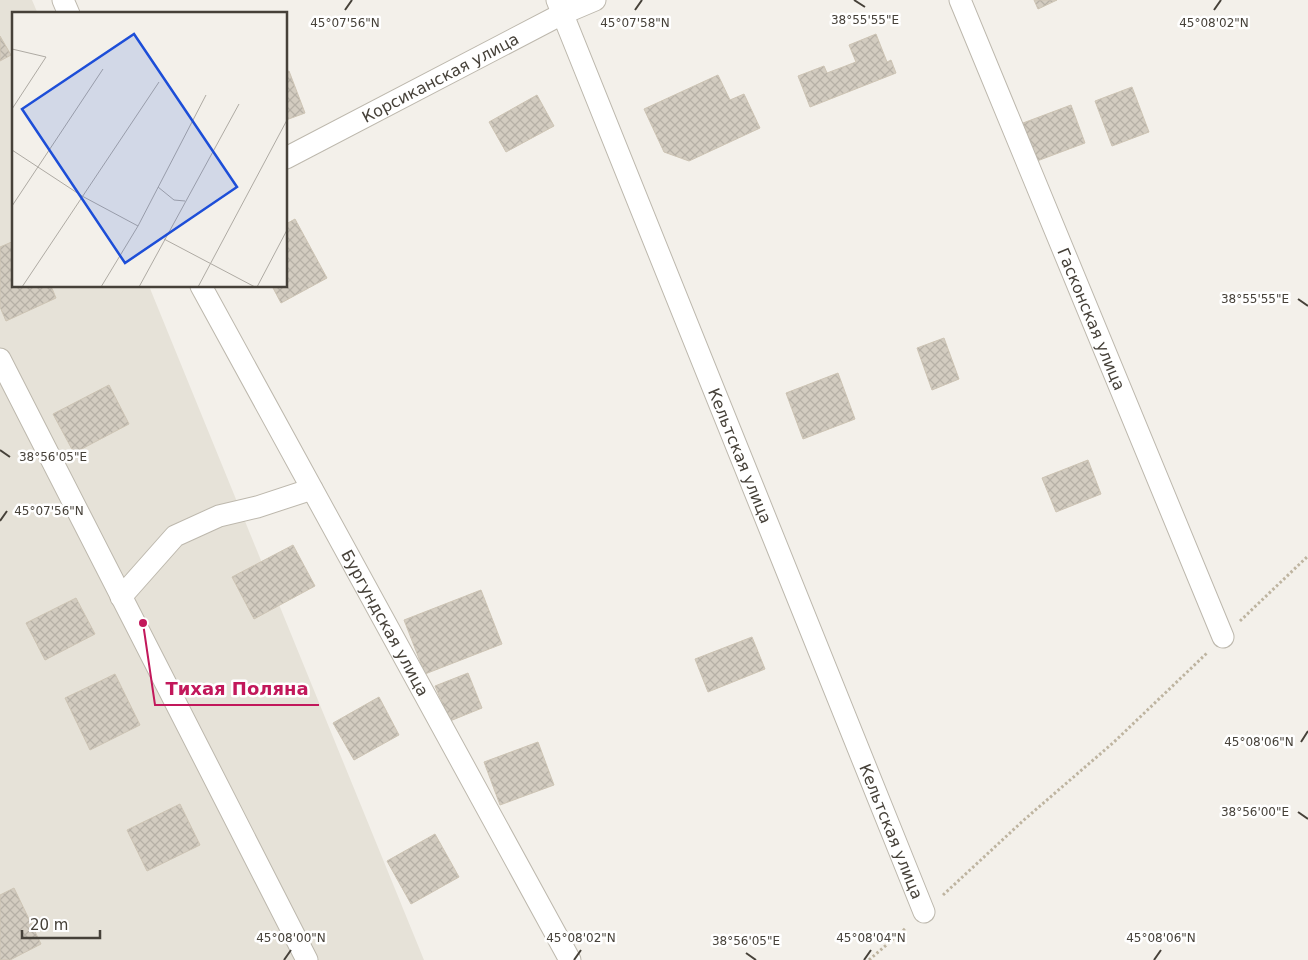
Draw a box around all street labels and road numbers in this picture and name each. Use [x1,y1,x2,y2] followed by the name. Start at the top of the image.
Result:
[359,29,522,127] street label: Корсиканская улица
[1053,245,1129,393] street label: Гасконская улица
[704,385,776,526] street label: Кельтская улица
[337,547,433,699] street label: Бургундская улица
[855,761,927,902] street label: Кельтская улица

